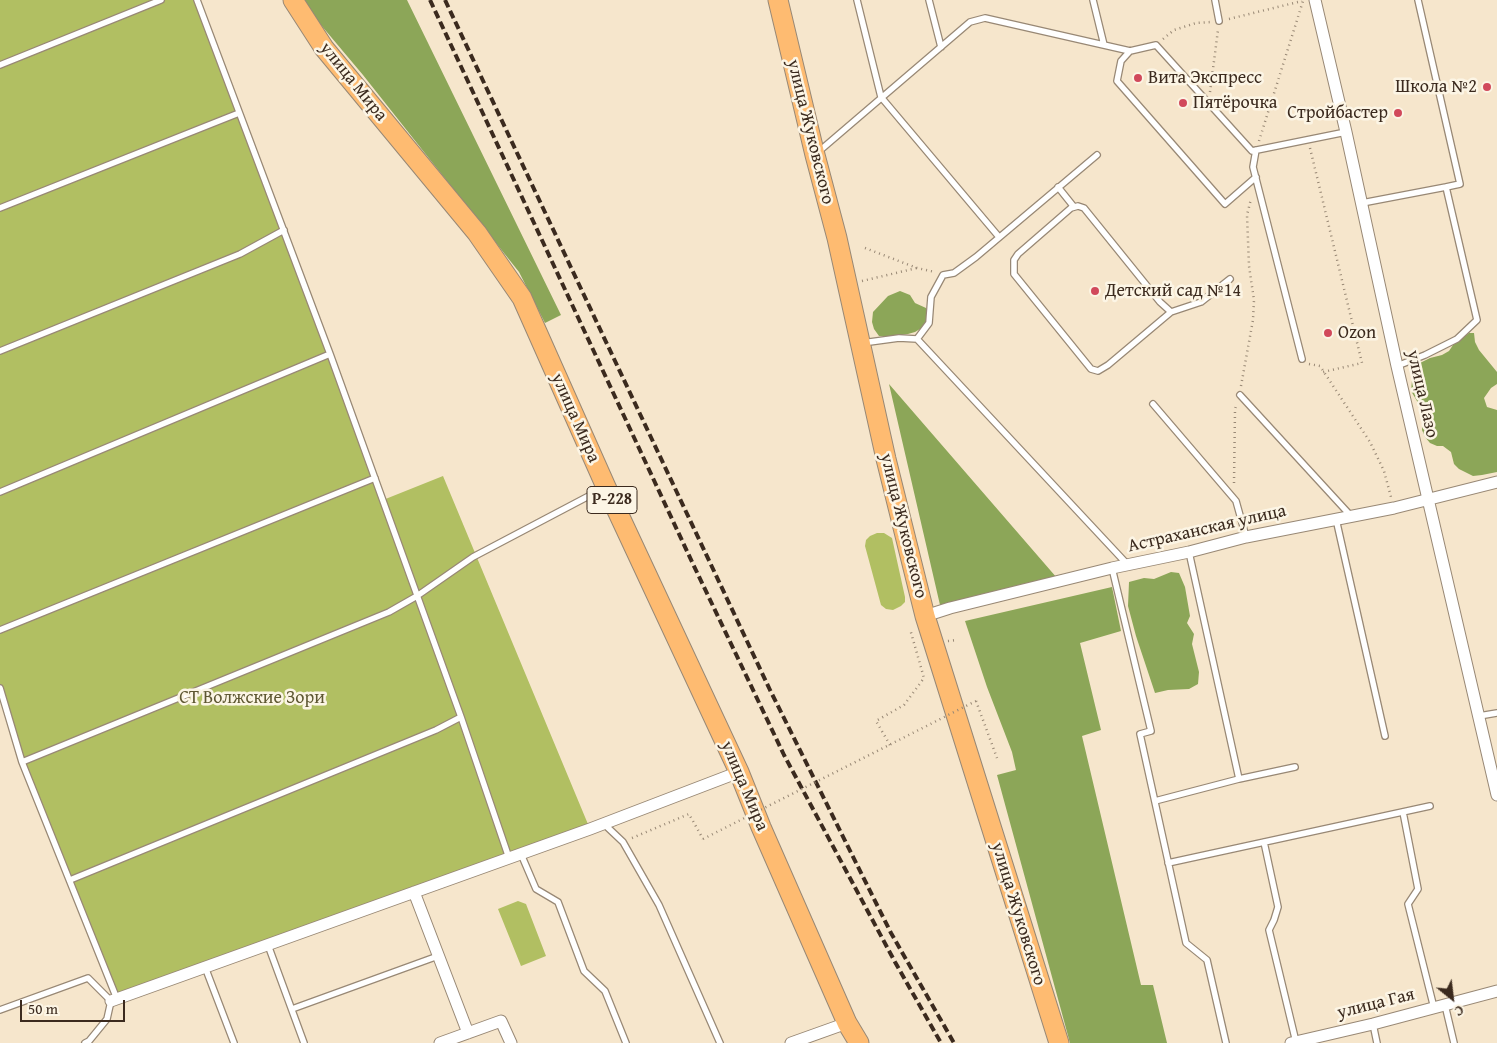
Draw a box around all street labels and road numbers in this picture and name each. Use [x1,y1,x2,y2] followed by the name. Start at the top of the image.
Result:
[315,38,391,126] street label: улица Мира
[782,57,838,207] street label: улица Жуковского
[1401,348,1443,440] street label: улица Лазо
[546,370,604,466] street label: улица Мира
[875,451,931,601] street label: улица Жуковского
[587,486,637,514] road number: Р-228
[1126,500,1288,558] street label: Астраханская улица
[715,738,773,834] street label: улица Мира
[986,840,1050,988] street label: улица Жуковского
[1335,984,1417,1024] street label: улица Гая

